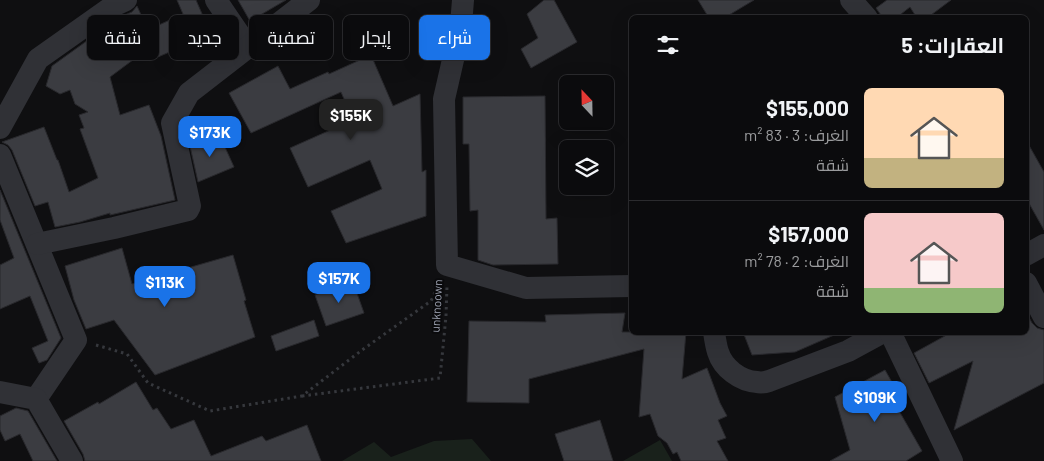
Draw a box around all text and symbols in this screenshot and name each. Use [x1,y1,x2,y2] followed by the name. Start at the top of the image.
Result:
[87,15,159,60] chip: شقة
[169,15,239,60] chip: جديد
[249,15,333,60] chip: تصفية
[343,15,409,60] chip: إيجار
[419,15,490,60] chip: شراء
[654,31,682,59] icon: filters
[902,32,1004,57] text: العقارات: 5
[559,75,614,130] north arrow
[559,75,614,195] map controls
[766,95,849,120] text: $155,000
[316,98,386,141] pin: $155K
[330,105,372,124] text: $155K
[904,108,964,168] icon: home
[175,116,245,158] pin: $173K
[189,122,231,141] text: $173K
[744,125,849,144] text: الغرف: 3 · 83 m²
[559,140,614,195] button: layers
[816,155,849,174] text: شقة
[768,221,849,246] text: $157,000
[904,233,964,293] icon: home
[744,251,849,270] text: الغرف: 2 · 78 m²
[304,262,374,304] pin: $157K
[130,266,200,308] pin: $113K
[318,268,360,287] text: $157K
[145,272,185,291] text: $113K
[428,279,444,333] street label: unknoown
[816,281,849,300] text: شقة
[840,380,910,423] pin: $109K
[854,387,896,406] text: $109K

